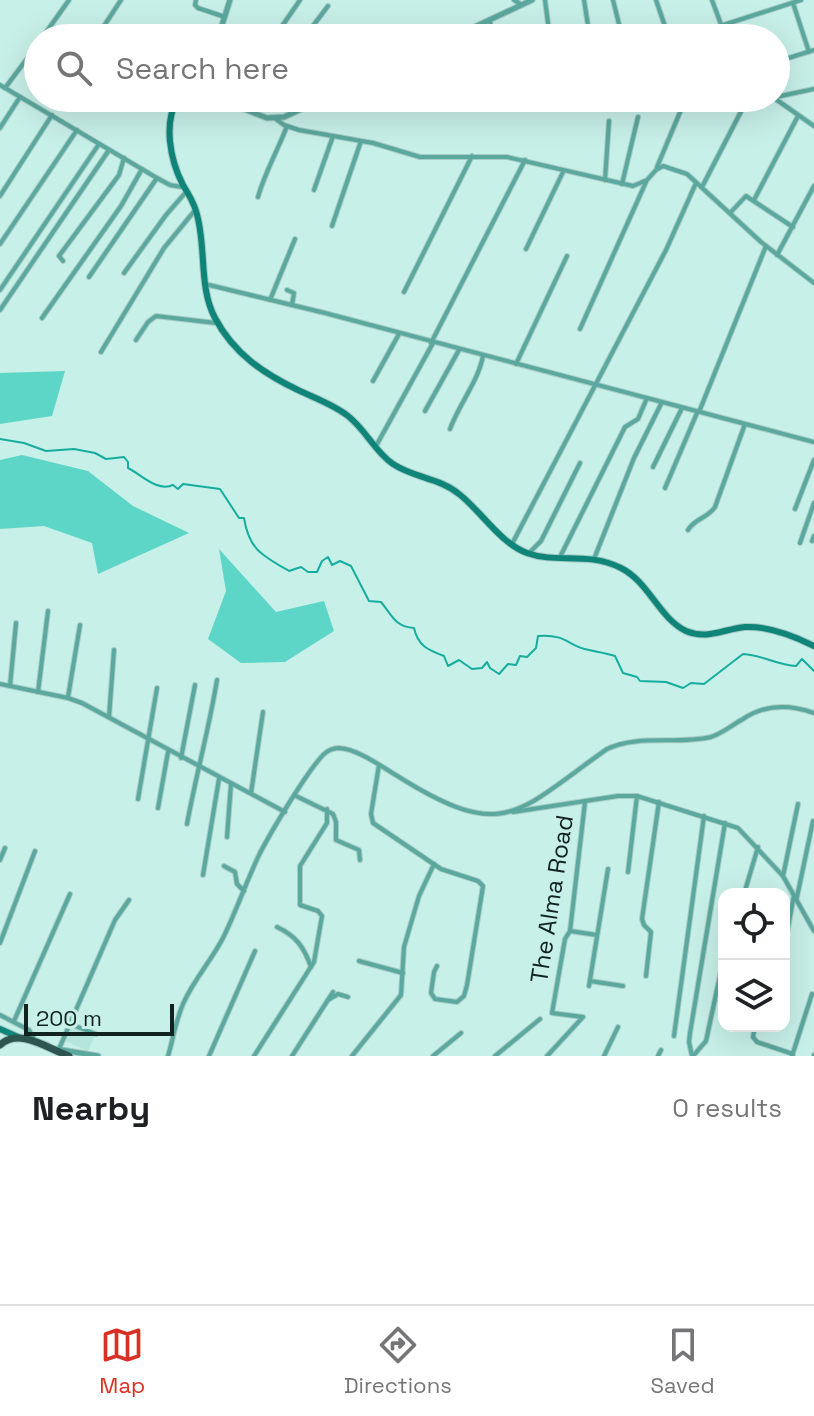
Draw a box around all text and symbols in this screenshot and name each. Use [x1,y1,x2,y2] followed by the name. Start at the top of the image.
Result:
[24,24,790,112] search box
[52,46,96,90] icon: search
[116,49,289,88] text: Search here
[523,813,580,985] street label: The Alma Road
[718,888,790,1032] map controls
[718,888,790,960] button: locate
[718,960,790,1032] button: layers
[24,1000,174,1036] scale bar
[36,1004,102,1032] text: 200 m
[32,1087,150,1130] text: Nearby
[672,1091,782,1125] text: 0 results
[99,1323,145,1399] tab: Map
[344,1323,452,1399] tab: Directions
[650,1323,715,1399] tab: Saved

